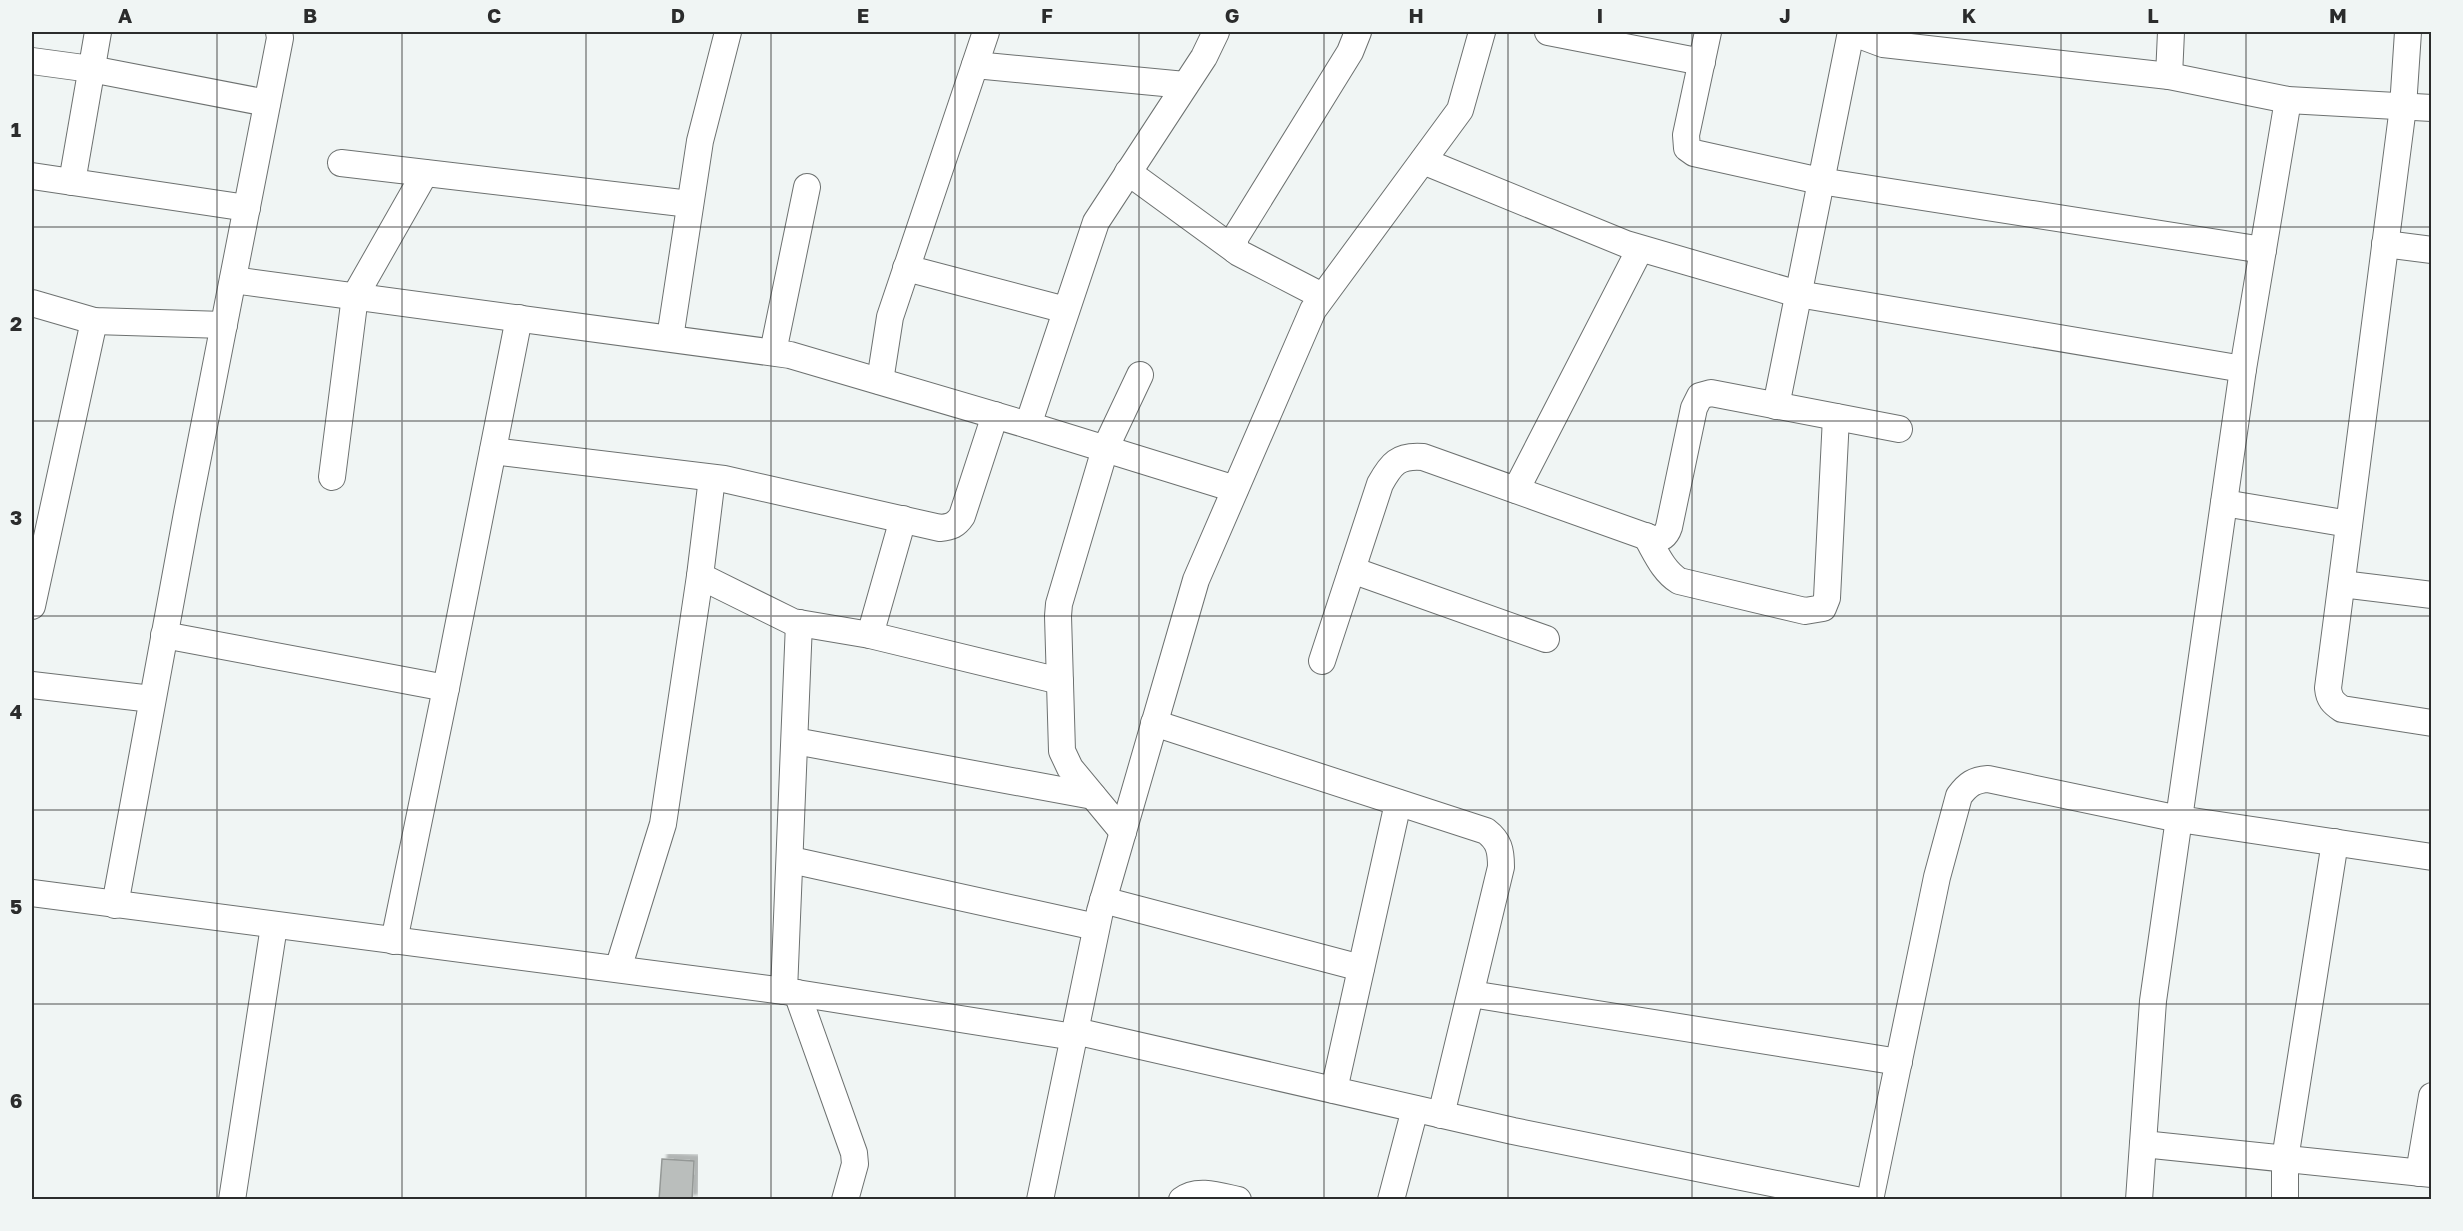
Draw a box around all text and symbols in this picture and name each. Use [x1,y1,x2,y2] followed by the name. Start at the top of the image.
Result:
[118,3,132,27] text: A
[303,3,317,27] text: B
[487,3,501,27] text: C
[671,3,685,27] text: D
[857,3,869,27] text: E
[1041,3,1053,27] text: F
[1225,3,1239,27] text: G
[1408,3,1424,27] text: H
[1597,3,1603,27] text: I
[1779,3,1791,27] text: J
[1962,3,1977,27] text: K
[2147,3,2159,27] text: L
[2329,3,2347,27] text: M
[11,117,21,141] text: 1
[10,311,22,335] text: 2
[10,505,22,529] text: 3
[10,699,22,723] text: 4
[10,894,22,918] text: 5
[10,1088,22,1112] text: 6

